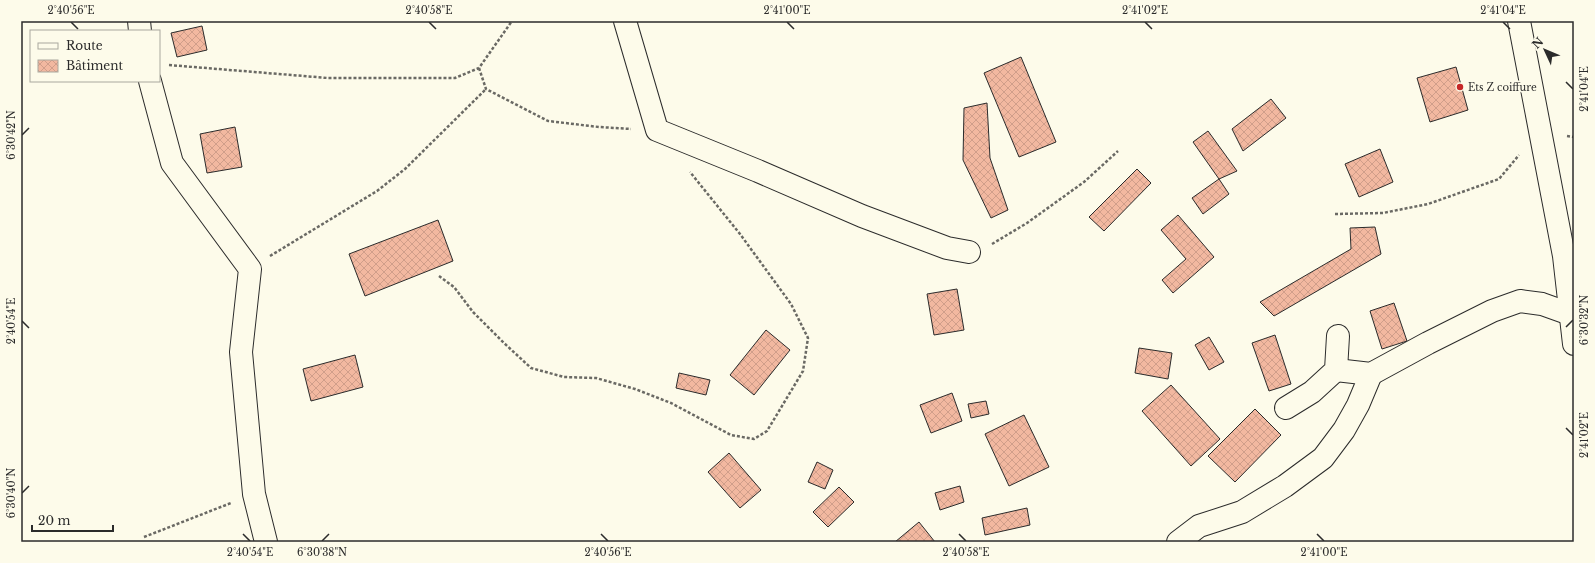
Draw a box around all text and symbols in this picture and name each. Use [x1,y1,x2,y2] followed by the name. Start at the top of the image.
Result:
[47,4,95,17] text: 2°40'56"E
[406,4,452,17] text: 2°40'58"E
[764,4,810,17] text: 2°41'00"E
[1122,4,1168,17] text: 2°41'02"E
[1480,4,1526,17] text: 2°41'04"E
[30,30,160,82] legend
[1525,30,1565,70] north arrow
[1529,34,1547,52] text: N
[66,38,103,53] text: Route
[66,58,124,73] text: Bâtiment
[1578,66,1591,112] text: 2°41'04"E
[1468,81,1537,94] place label: Ets Z coiffure
[1455,82,1465,92] marker: Ets Z coiffure
[5,110,18,160] text: 6°30'42"N
[1578,295,1591,345] text: 6°30'32"N
[5,298,18,344] text: 2°40'54"E
[1578,412,1591,458] text: 2°41'02"E
[5,468,18,518] text: 6°30'40"N
[32,507,113,533] scale bar
[38,513,70,528] text: 20 m
[227,546,273,559] text: 2°40'54"E
[297,546,347,559] text: 6°30'38"N
[584,546,632,559] text: 2°40'56"E
[943,546,989,559] text: 2°40'58"E
[1301,546,1347,559] text: 2°41'00"E

